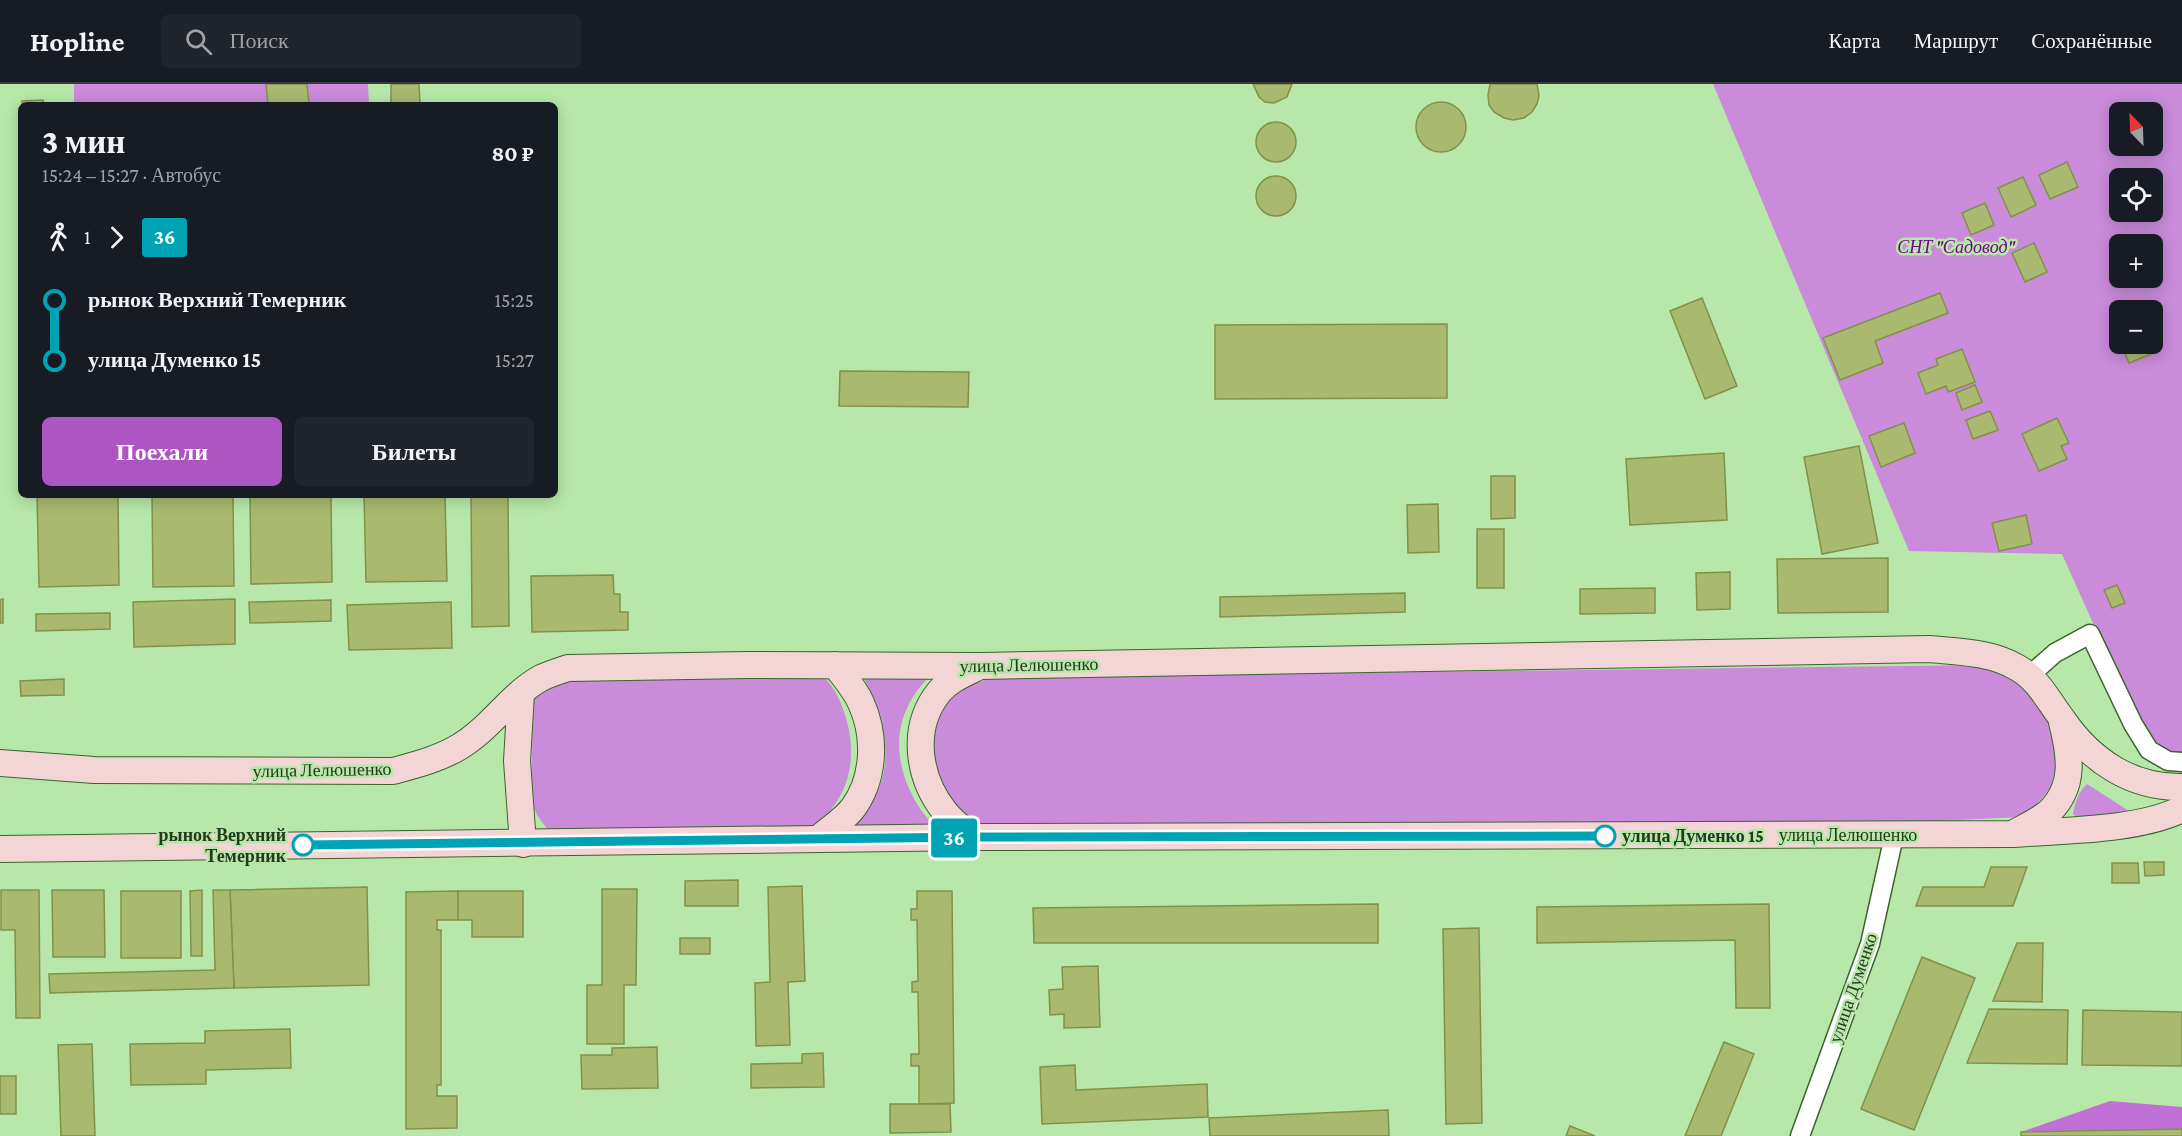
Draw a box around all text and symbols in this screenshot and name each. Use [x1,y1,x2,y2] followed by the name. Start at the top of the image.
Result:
[161,14,581,68] search box
[182,25,215,58] icon: search
[30,26,125,57] text: Hopline
[230,28,289,53] text: Поиск
[1829,29,1881,53] text: Карта
[1914,29,1998,53] text: Маршрут
[2031,29,2152,53] text: Сохранённые
[2109,102,2163,156] north arrow
[2109,102,2163,354] map controls
[42,123,125,160] text: 3 мин
[491,141,534,166] text: 80 ₽
[42,164,221,186] text: 15:24 – 15:27 · Автобус
[2109,168,2163,222] button: locate
[42,221,75,254] icon: walk
[100,221,133,254] icon: forward
[154,225,175,249] text: 36
[84,226,91,248] text: 1
[2109,234,2163,288] button: +
[1897,237,2016,257] park label: СНТ "Садовод"
[88,287,347,312] text: рынок Верхний Темерник
[494,289,534,311] text: 15:25
[2109,300,2163,354] button: −
[88,347,261,372] text: улица Думенко 15
[495,349,534,371] text: 15:27
[42,417,282,486] button: Поехали
[294,417,534,486] button: Билеты
[960,654,1098,676] street label: улица Лелюшенко
[253,759,391,781] street label: улица Лелюшенко
[927,818,981,858] line badge: 36
[159,825,287,866] place label: рынок Верхний Темерник
[1594,825,1616,847] marker: улица Думенко 15
[1779,825,1917,845] street label: улица Лелюшенко
[943,826,965,850] text: 36
[1622,826,1764,846] place label: улица Думенко 15
[292,834,314,856] marker: рынок Верхний Темерник
[1825,931,1881,1045] street label: улица Думенко

